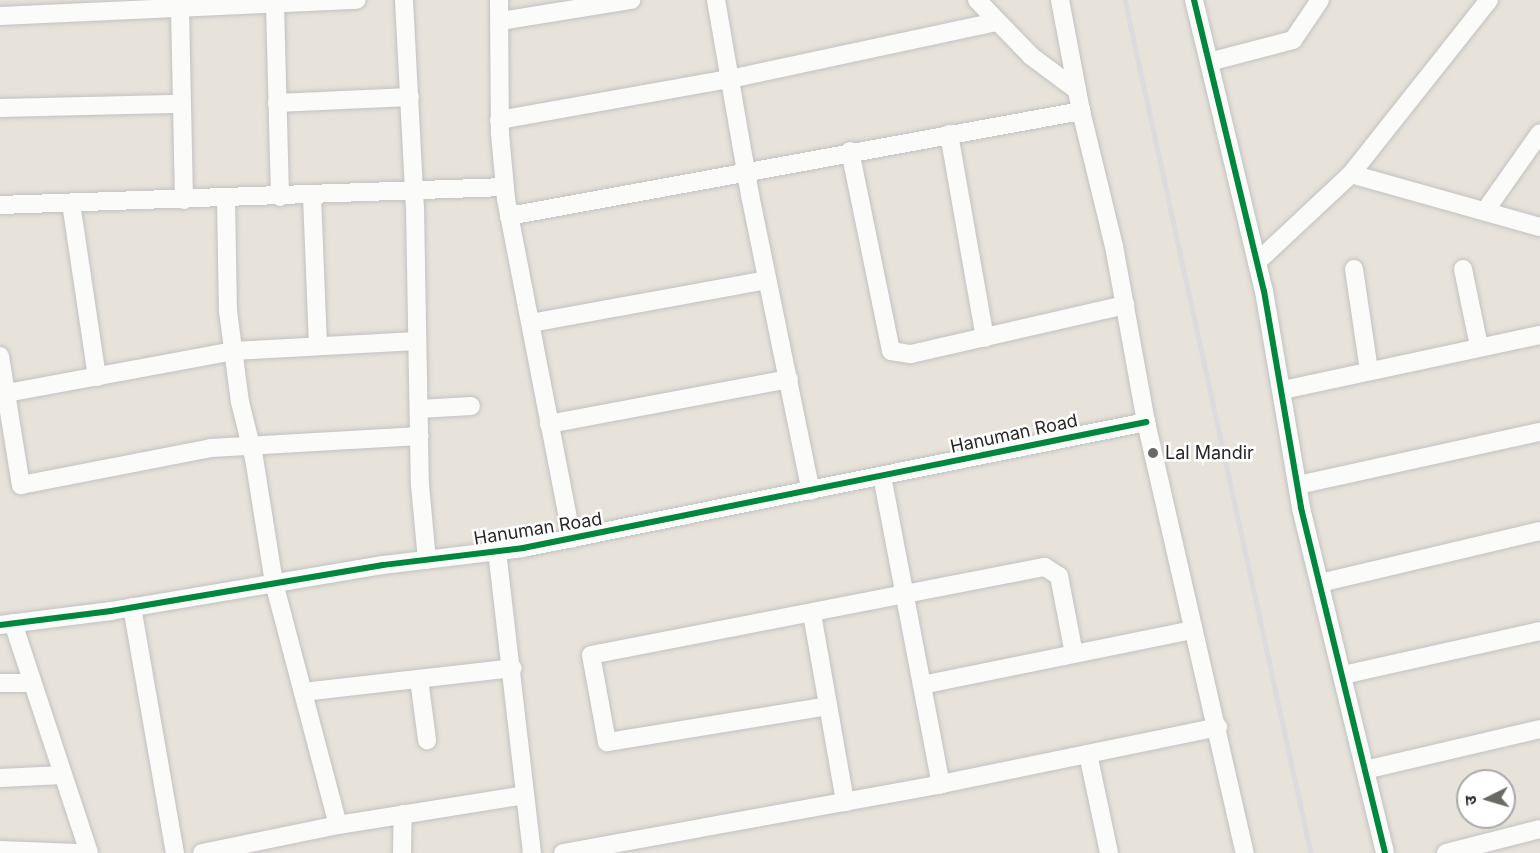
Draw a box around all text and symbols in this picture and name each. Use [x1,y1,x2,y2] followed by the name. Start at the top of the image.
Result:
[948,410,1080,458] street label: Hanuman Road
[1165,442,1254,464] place label: Lal Mandir
[1146,446,1160,460] marker: Lal Mandir
[472,508,604,550] street label: Hanuman Road
[1456,769,1516,829] north arrow
[1460,795,1480,806] text: उ

